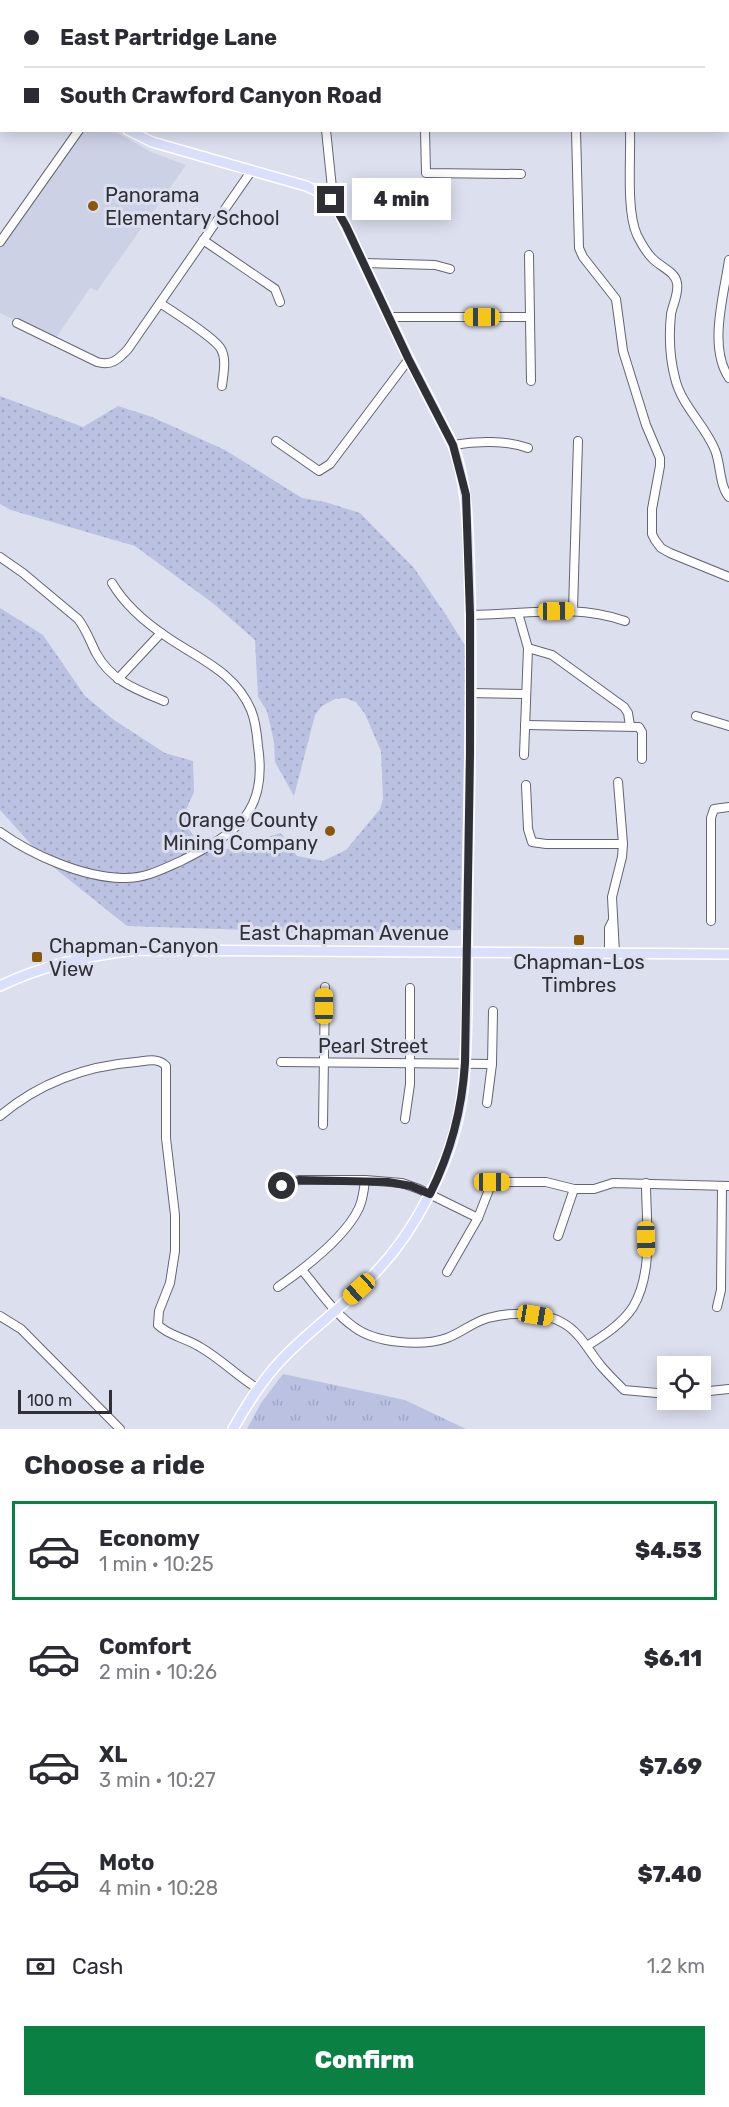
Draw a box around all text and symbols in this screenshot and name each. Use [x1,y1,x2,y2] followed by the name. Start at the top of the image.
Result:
[60,24,277,51] text: East Partridge Lane
[60,82,382,109] text: South Crawford Canyon Road
[352,179,451,221] callout: 4 min
[105,183,280,230] place label: Panorama Elementary School
[317,186,344,213] route end
[374,187,429,211] text: 4 min
[86,199,100,213] marker: Panorama Elementary School
[464,308,500,326] car
[538,602,574,620] car
[163,808,318,855] place label: Orange County Mining Company
[323,824,337,838] marker: Orange County Mining Company
[239,921,449,945] street label: East Chapman Avenue
[572,933,586,947] marker: Chapman-Los Timbres
[49,934,219,981] place label: Chapman-Canyon View
[30,950,44,964] marker: Chapman-Canyon View
[513,950,645,997] place label: Chapman-Los Timbres
[315,988,333,1024] car
[318,1034,428,1058] street label: Pearl Street
[268,1172,295,1199] route start
[474,1173,510,1191] car
[637,1221,655,1257] car
[340,1270,378,1308] car
[516,1303,554,1327] car
[657,1356,711,1410] map controls
[657,1356,711,1410] button: locate
[18,1387,112,1414] scale bar
[27,1391,72,1410] text: 100 m
[24,1449,205,1481] text: Choose a ride
[27,1524,81,1578] icon: car
[99,1525,200,1552] text: Economy
[635,1537,702,1564] text: $4.53
[99,1552,214,1576] text: 1 min · 10:25
[27,1632,81,1686] icon: car
[99,1633,191,1660] text: Comfort
[644,1645,702,1672] text: $6.11
[99,1660,217,1684] text: 2 min · 10:26
[27,1740,81,1794] icon: car
[99,1741,127,1768] text: XL
[639,1753,702,1780] text: $7.69
[99,1768,215,1792] text: 3 min · 10:27
[27,1848,81,1902] icon: car
[99,1849,154,1876] text: Moto
[637,1861,702,1888] text: $7.40
[99,1876,218,1900] text: 4 min · 10:28
[24,1950,57,1983] icon: cash
[72,1953,123,1980] text: Cash
[647,1954,705,1978] text: 1.2 km
[24,2026,705,2095] button: Confirm

